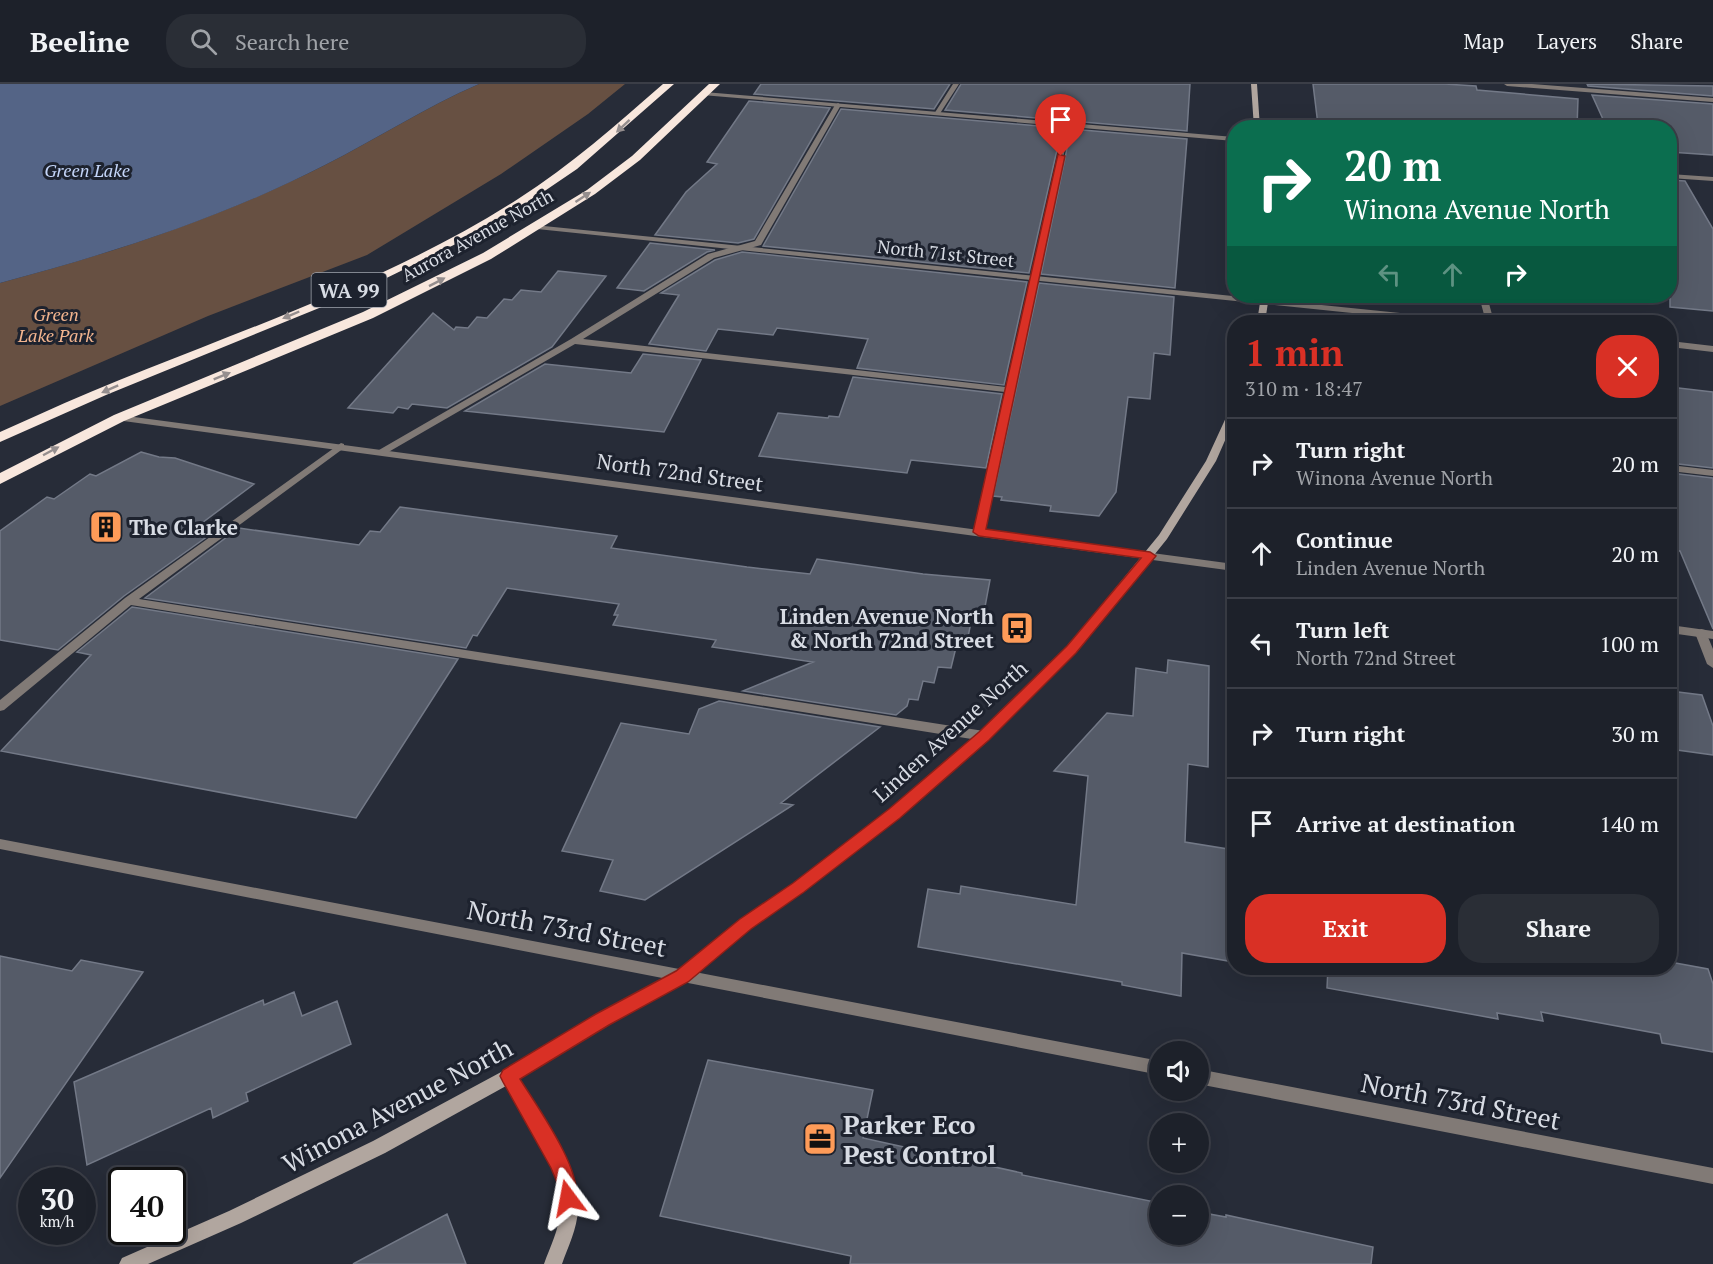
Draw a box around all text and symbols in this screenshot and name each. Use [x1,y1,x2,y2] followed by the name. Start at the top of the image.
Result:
[166,14,586,68] search box
[30,23,130,60] text: Beeline
[187,25,220,58] icon: search
[235,27,349,56] text: Search here
[1463,27,1504,55] text: Map
[1537,27,1597,55] text: Layers
[1630,27,1683,55] text: Share
[1035,94,1086,156] pin
[1044,103,1077,136] icon: arrive
[616,119,630,133] one-way arrow
[1344,137,1442,193] text: 20 m
[1245,144,1323,222] icon: right
[44,158,130,182] water label: Green Lake
[397,183,558,287] street label: Aurora Avenue North
[1344,191,1610,227] text: Winona Avenue North
[575,192,591,203] one-way arrow
[876,234,1016,272] street label: North 71st Street
[1373,258,1406,291] icon: left
[1436,258,1469,291] icon: ahead
[1499,258,1532,291] icon: right
[312,273,386,307] road number: WA 99
[429,277,446,287] one-way arrow
[17,302,94,347] park label: Green Lake Park
[281,310,299,320] one-way arrow
[1245,329,1343,376] text: 1 min
[1596,335,1659,398] button: close
[213,370,231,380] one-way arrow
[1245,375,1363,402] text: 310 m · 18:47
[101,384,119,394] one-way arrow
[1296,435,1405,464] text: Turn right
[43,446,60,456] one-way arrow
[595,446,765,498] street label: North 72nd Street
[1245,447,1278,480] icon: right
[1611,449,1659,478] text: 20 m
[1296,464,1493,491] text: Winona Avenue North
[88,509,124,545] building icon: The Clarke
[129,513,238,541] place label: The Clarke
[1296,525,1393,554] text: Continue
[1245,537,1278,570] icon: ahead
[1611,539,1659,568] text: 20 m
[1296,554,1485,581] text: Linden Avenue North
[780,602,995,654] place label: Linden Avenue North & North 72nd Street
[999,610,1035,646] bus stop icon: Linden Avenue North & North 72nd Street
[1296,615,1389,644] text: Turn left
[1245,627,1278,660] icon: left
[1599,629,1659,658] text: 100 m
[1296,644,1456,671] text: North 72nd Street
[867,654,1033,808] street label: Linden Avenue North
[1245,717,1278,750] icon: right
[1296,719,1405,748] text: Turn right
[1611,719,1659,748] text: 30 m
[1245,807,1278,840] icon: arrive
[1296,809,1515,838] text: Arrive at destination
[1599,809,1659,838] text: 140 m
[464,892,670,964] street label: North 73rd Street
[1245,894,1446,963] button: Exit
[1458,894,1659,963] button: Share
[276,1030,518,1180] street label: Winona Avenue North
[1149,1041,1209,1245] map controls
[1149,1041,1209,1101] button: sound
[1358,1065,1564,1137] street label: North 73rd Street
[843,1107,996,1171] place label: Parker Eco Pest Control
[1149,1113,1209,1173] button: +
[802,1121,838,1157] office icon: Parker Eco Pest Control
[536,1166,600,1230] position arrow
[108,1167,186,1245] speed limit sign: 40
[40,1179,74,1219] text: 30
[1149,1185,1209,1245] button: −
[40,1211,74,1231] text: km/h

